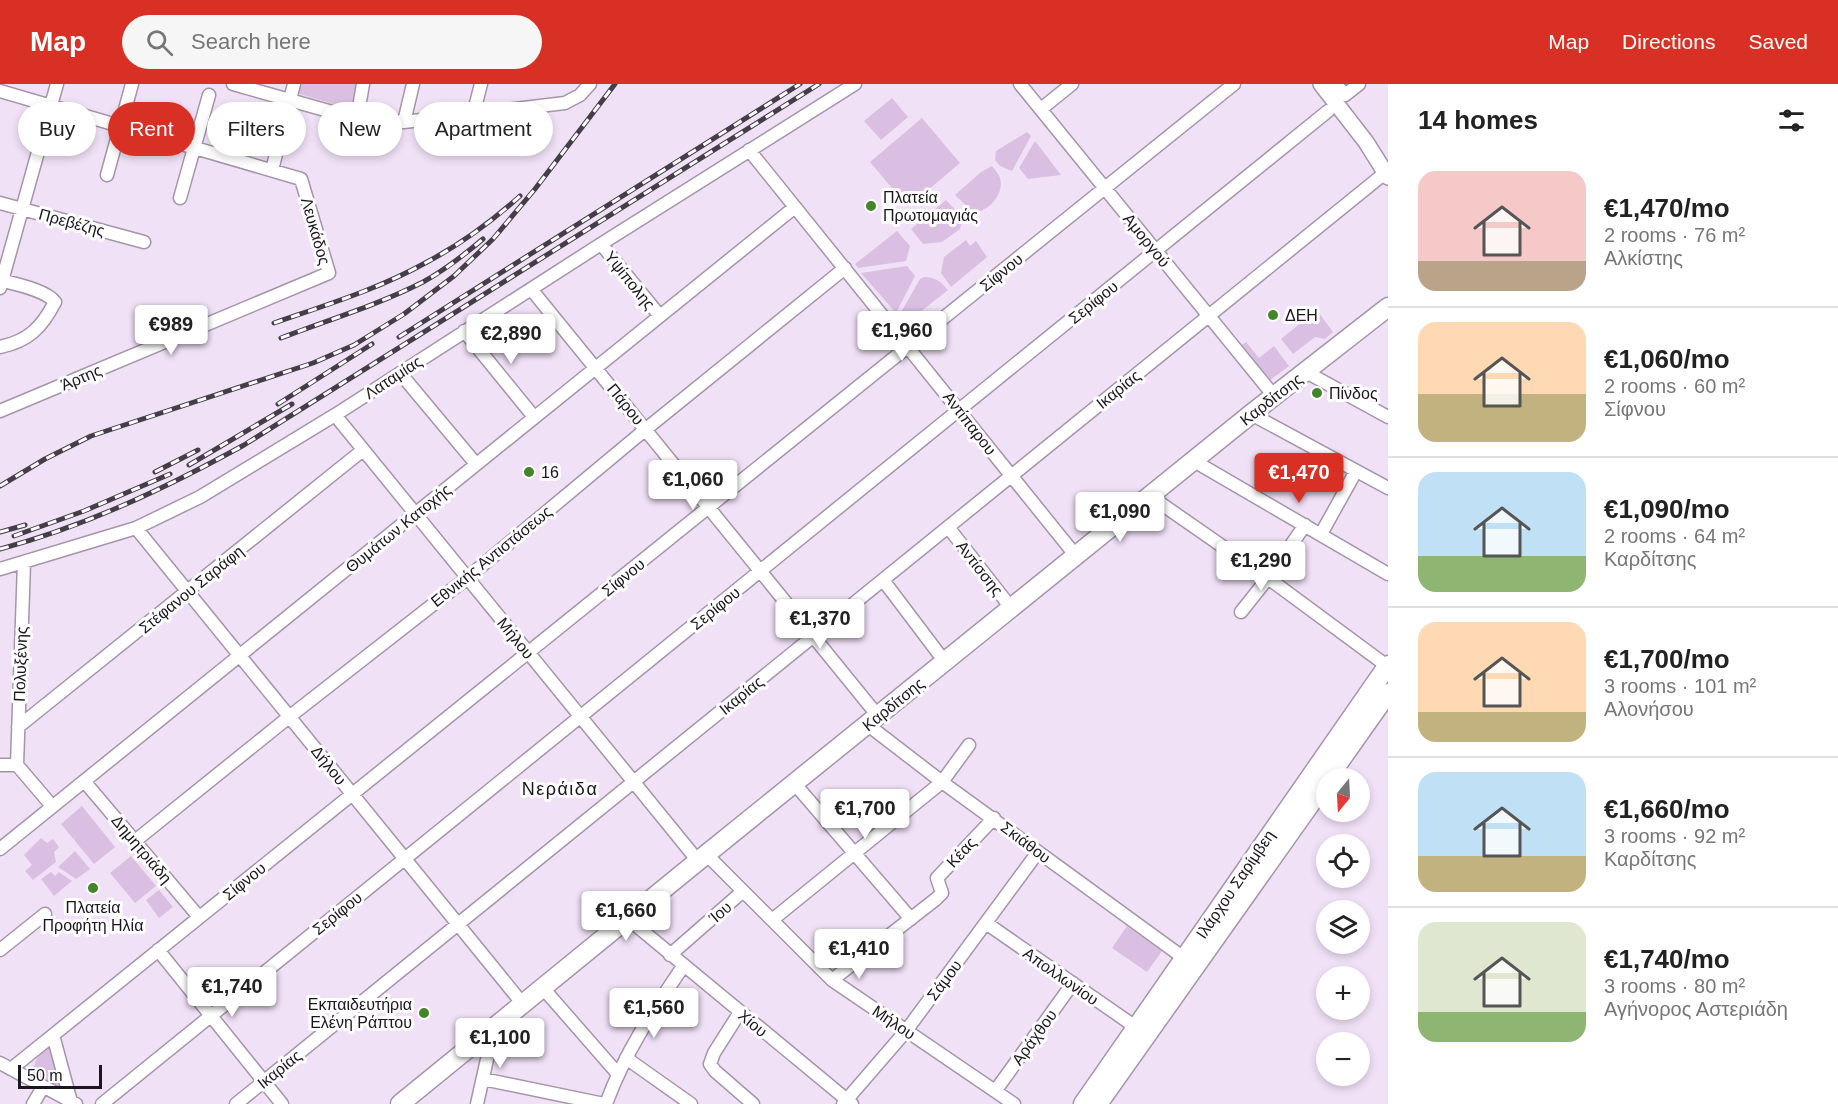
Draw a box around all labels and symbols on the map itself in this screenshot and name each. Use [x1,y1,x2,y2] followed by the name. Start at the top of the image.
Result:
[883,189,978,224] place label: Πλατεία Πρωτομαγιάς
[298,196,333,267] street label: Λευκάδος
[864,199,878,213] marker: Πλατεία Πρωτομαγιάς
[37,206,107,240] street label: Πρεβέζης
[1120,210,1173,270] street label: Αμοργού
[601,248,658,313] street label: Υψίπολης
[977,250,1026,295] street label: Σίφνου
[1066,278,1121,327] street label: Σερίφου
[135,305,207,356] pin: €989
[1285,307,1318,324] place label: ΔΕΗ
[1266,308,1280,322] marker: ΔΕΗ
[853,311,951,362] pin: €1,960
[462,314,560,365] pin: €2,890
[361,352,425,402] street label: Λαταμίας
[58,361,104,394] street label: Άρτης
[1093,367,1144,412] street label: Ικαρίας
[1237,370,1306,429] street label: Καρδίτσης
[604,380,647,428] street label: Πάρου
[1329,385,1378,402] place label: Πίνδος
[1310,386,1324,400] marker: Πίνδος
[940,388,999,458] street label: Αντίπαρου
[1250,453,1348,504] pin: €1,470
[644,460,742,511] pin: €1,060
[541,464,559,481] place label: 16
[522,465,536,479] marker: 16
[342,481,454,576] street label: Θυμάτων Κατοχής
[1071,492,1169,543] pin: €1,090
[428,502,555,610] street label: Εθνικής Αντιστάσεως
[953,538,1006,599] street label: Αντίσσης
[1212,541,1310,592] pin: €1,290
[136,542,247,637] street label: Στέφανου Σαράφη
[599,555,648,600] street label: Σίφνου
[688,584,743,633] street label: Σερίφου
[771,599,869,650] pin: €1,370
[494,614,537,662] street label: Μήλου
[11,626,31,702] street label: Πολυξένης
[716,673,767,718] street label: Ικαρίας
[859,674,928,734] street label: Καρδίτσης
[308,742,349,788] street label: Δήλου
[1316,768,1370,822] north arrow
[522,779,598,799] district label: Νεράιδα
[816,789,914,840] pin: €1,700
[108,812,175,887] street label: Δημητριάδη
[998,818,1054,866] street label: Σκιάθου
[1193,827,1278,942] street label: Ιλάρχου Σαρίμβεη
[943,834,980,871] street label: Κέας
[220,859,269,904] street label: Σίφνου
[86,881,100,895] marker: Πλατεία Προφήτη Ηλία
[310,889,365,938] street label: Σερίφου
[577,891,675,942] pin: €1,660
[705,898,735,927] street label: Ίου
[43,899,143,934] place label: Πλατεία Προφήτη Ηλία
[810,929,908,980] pin: €1,410
[1020,944,1101,1008] street label: Απολλωνίου
[924,957,965,1004] street label: Σάμου
[183,967,281,1018] pin: €1,740
[605,988,703,1039] pin: €1,560
[308,996,412,1031] place label: Εκπαιδευτήρια Ελένη Ράπτου
[869,1002,918,1043] street label: Μήλου
[417,1006,431,1020] marker: Εκπαιδευτήρια Ελένη Ράπτου
[1009,1006,1060,1068] street label: Αράχθου
[735,1007,770,1040] street label: Χίου
[451,1018,549,1069] pin: €1,100
[254,1047,305,1092] street label: Ικαρίας
[18,1062,102,1090] scale bar

